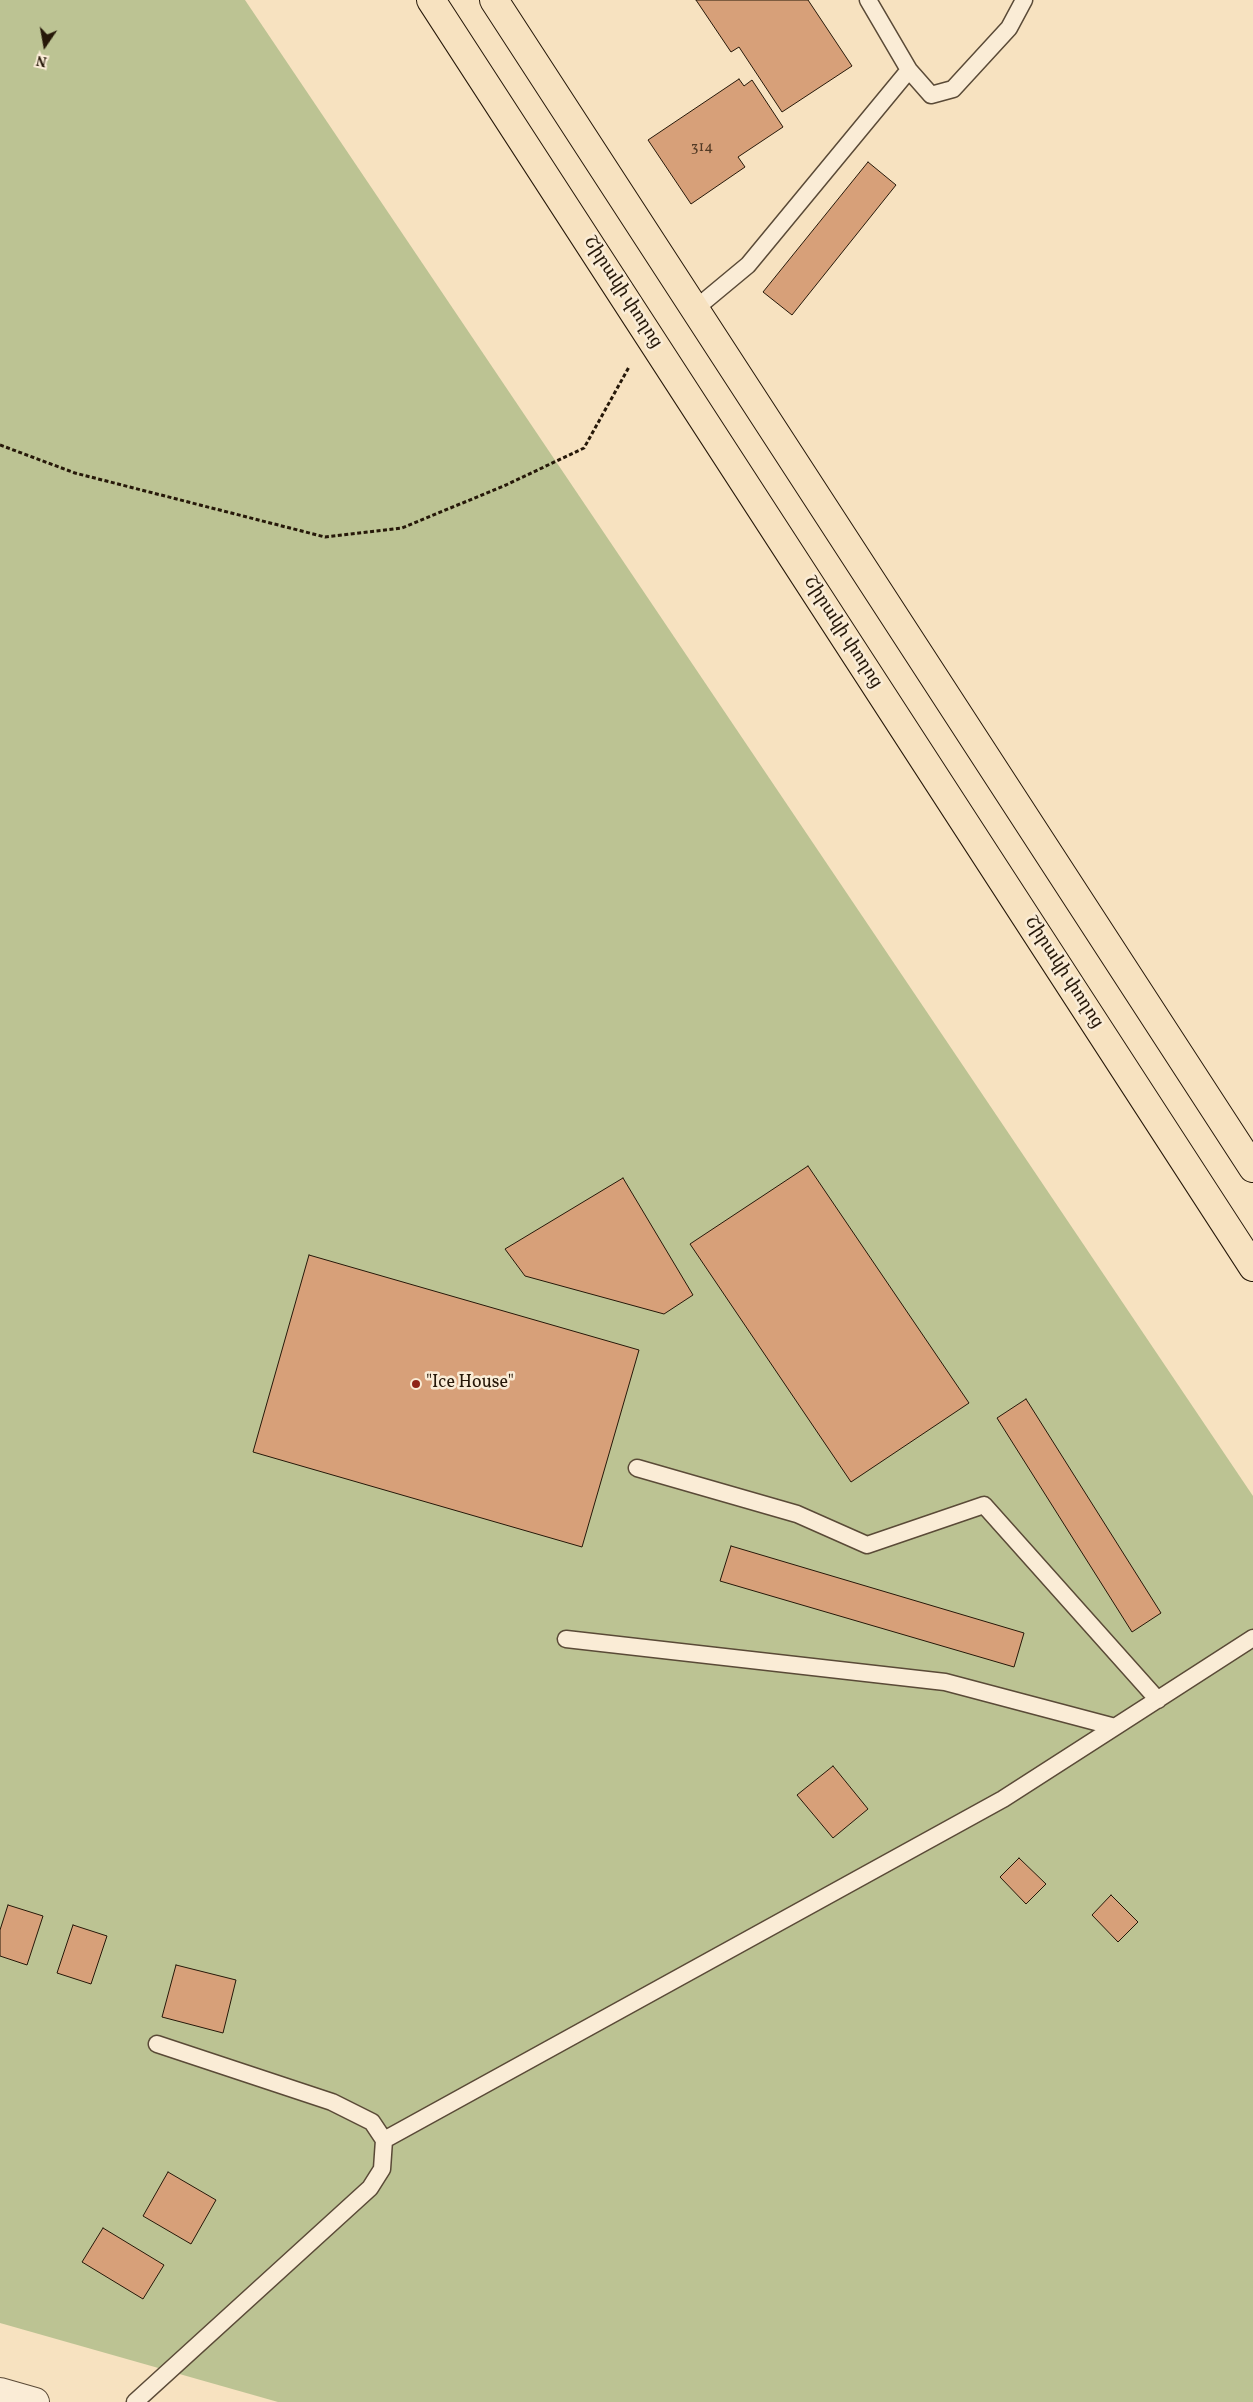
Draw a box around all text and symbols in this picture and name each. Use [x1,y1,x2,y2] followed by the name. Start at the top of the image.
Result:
[20,20,70,70] north arrow
[35,50,49,71] text: N
[691,139,713,157] house number: 314
[578,233,666,353] street label: Շիրակի փողոց
[798,573,886,693] street label: Շիրակի փողոց
[1019,913,1107,1033] street label: Շիրակի փողոց
[426,1373,514,1395] place label: "Ice House"
[410,1378,422,1390] marker: "Ice House"

